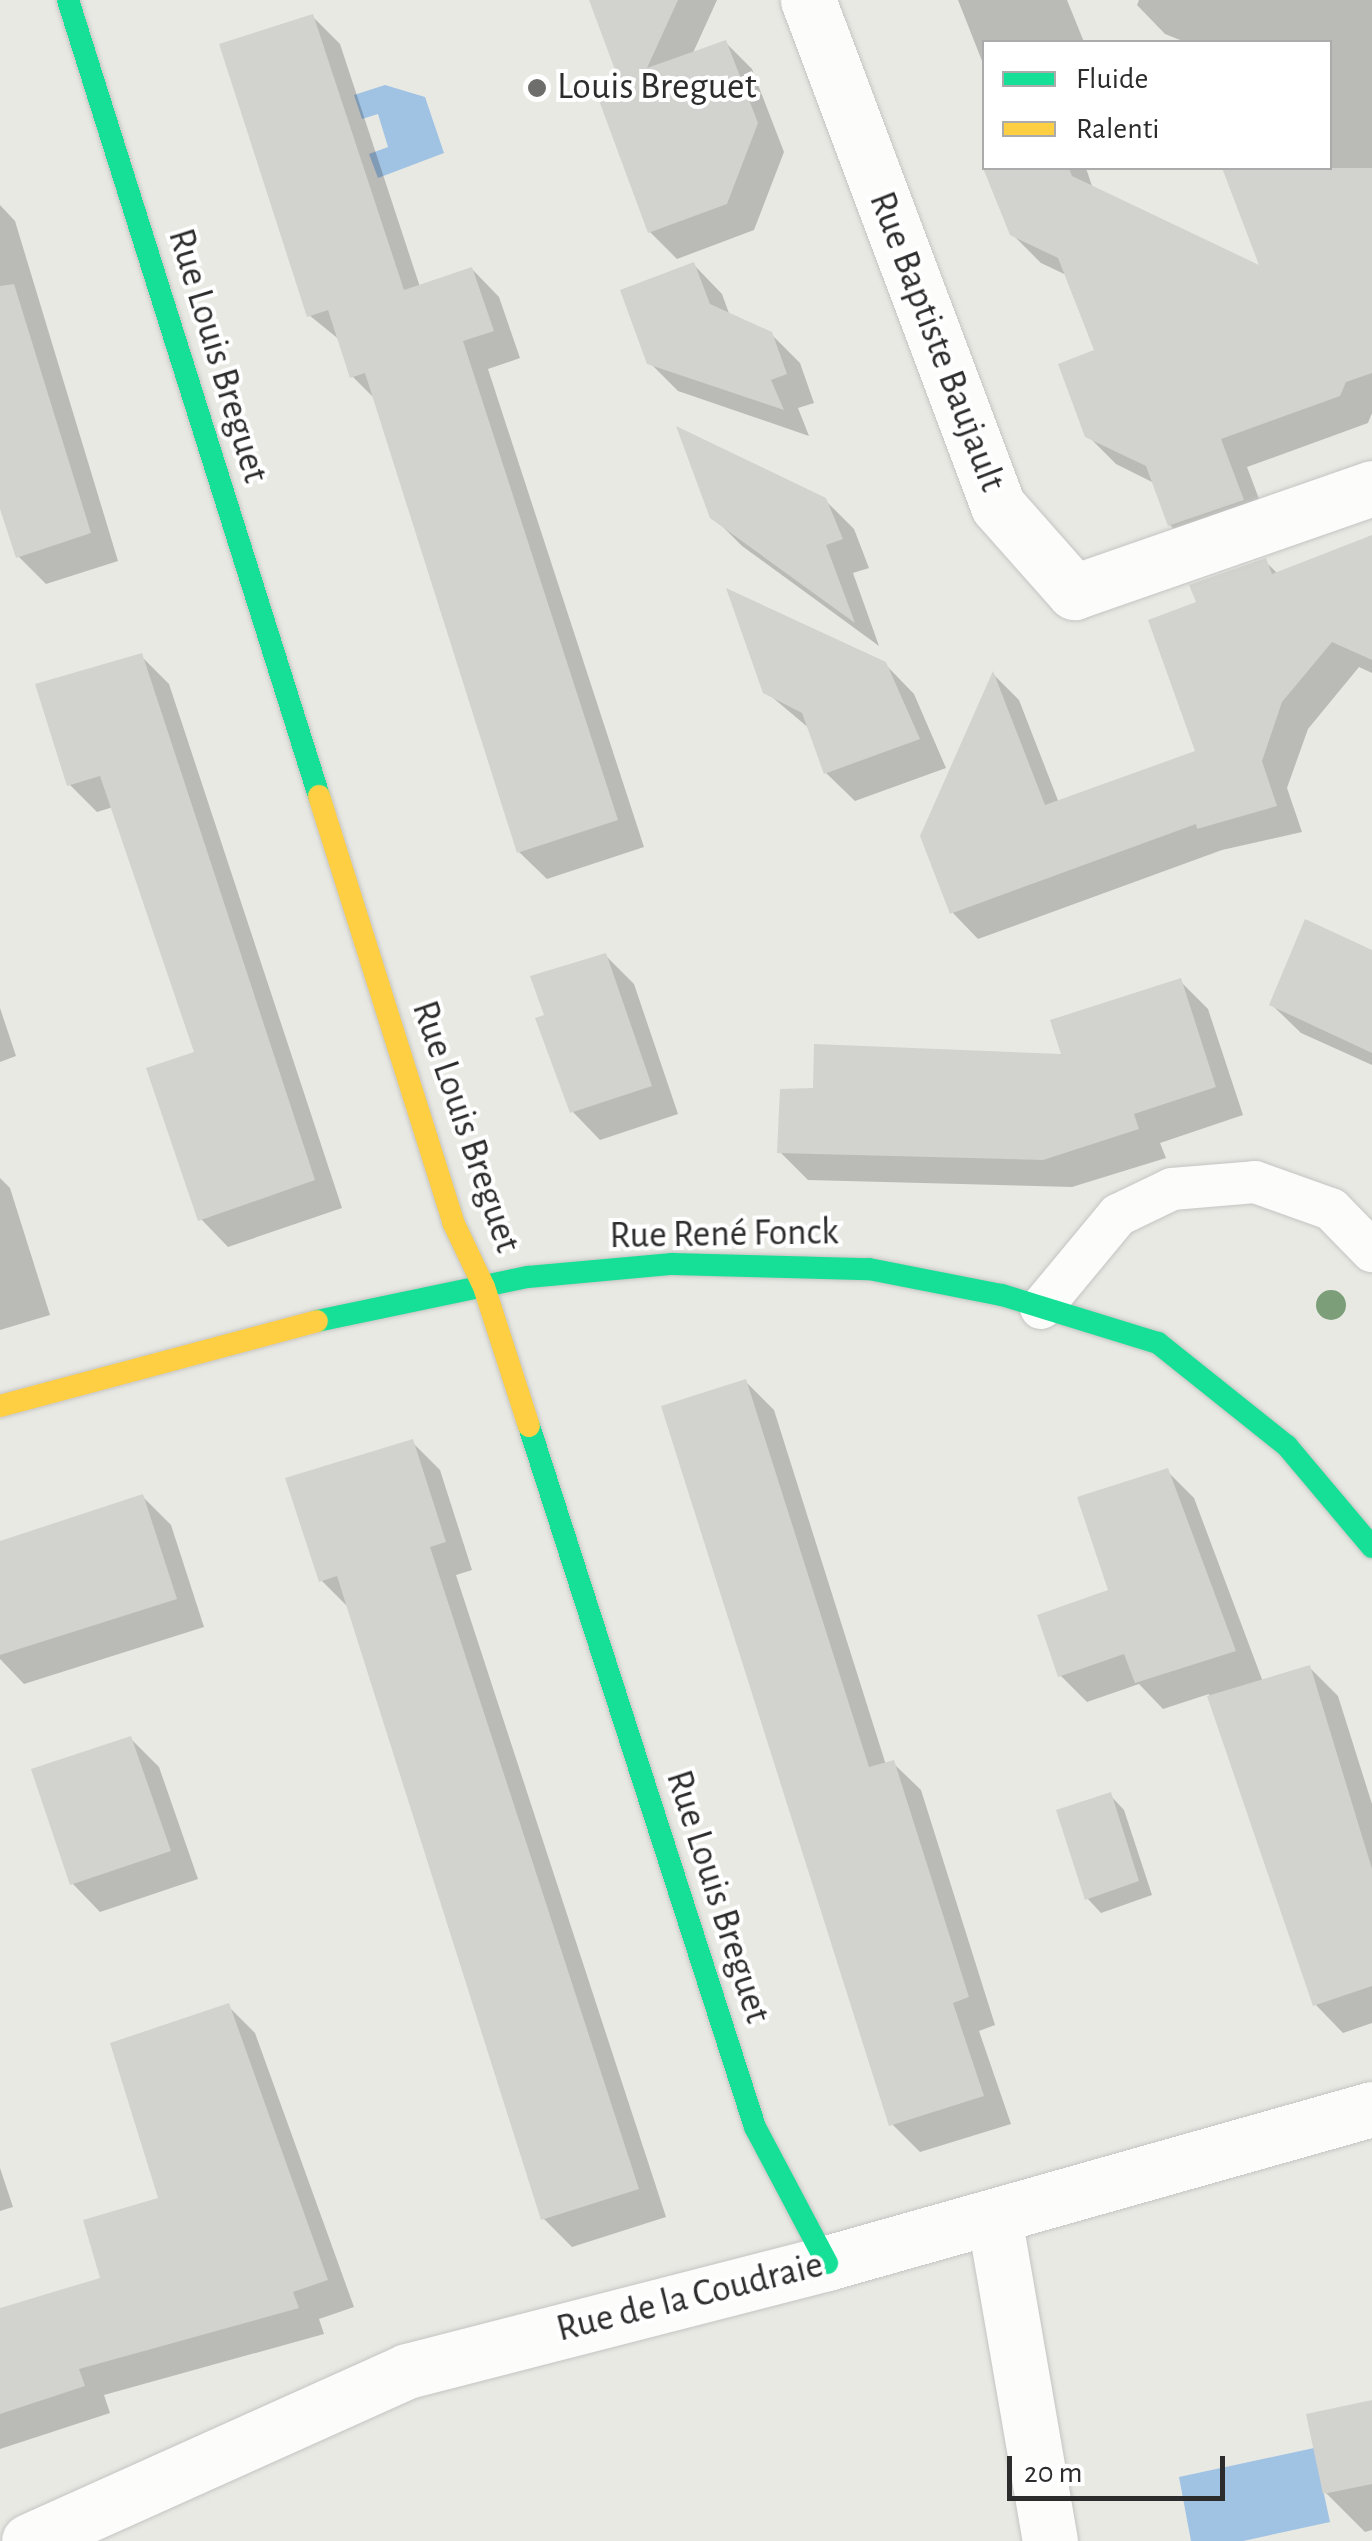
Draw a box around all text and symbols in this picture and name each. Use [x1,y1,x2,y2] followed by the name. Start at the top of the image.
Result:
[982,40,1332,170] legend
[1076,64,1148,94] text: Fluide
[557,65,757,111] place label: Louis Breguet
[526,77,548,99] marker: Louis Breguet
[1076,114,1159,144] text: Ralenti
[858,186,1014,498] street label: Rue Baptiste Baujault
[157,223,277,489] street label: Rue Louis Breguet
[401,995,529,1259] street label: Rue Louis Breguet
[609,1210,839,1260] street label: Rue René Fonck
[655,1765,779,2029] street label: Rue Louis Breguet
[552,2243,828,2353] street label: Rue de la Coudraie
[1012,2436,1230,2498] scale bar
[1024,2458,1082,2488] text: 20 m

